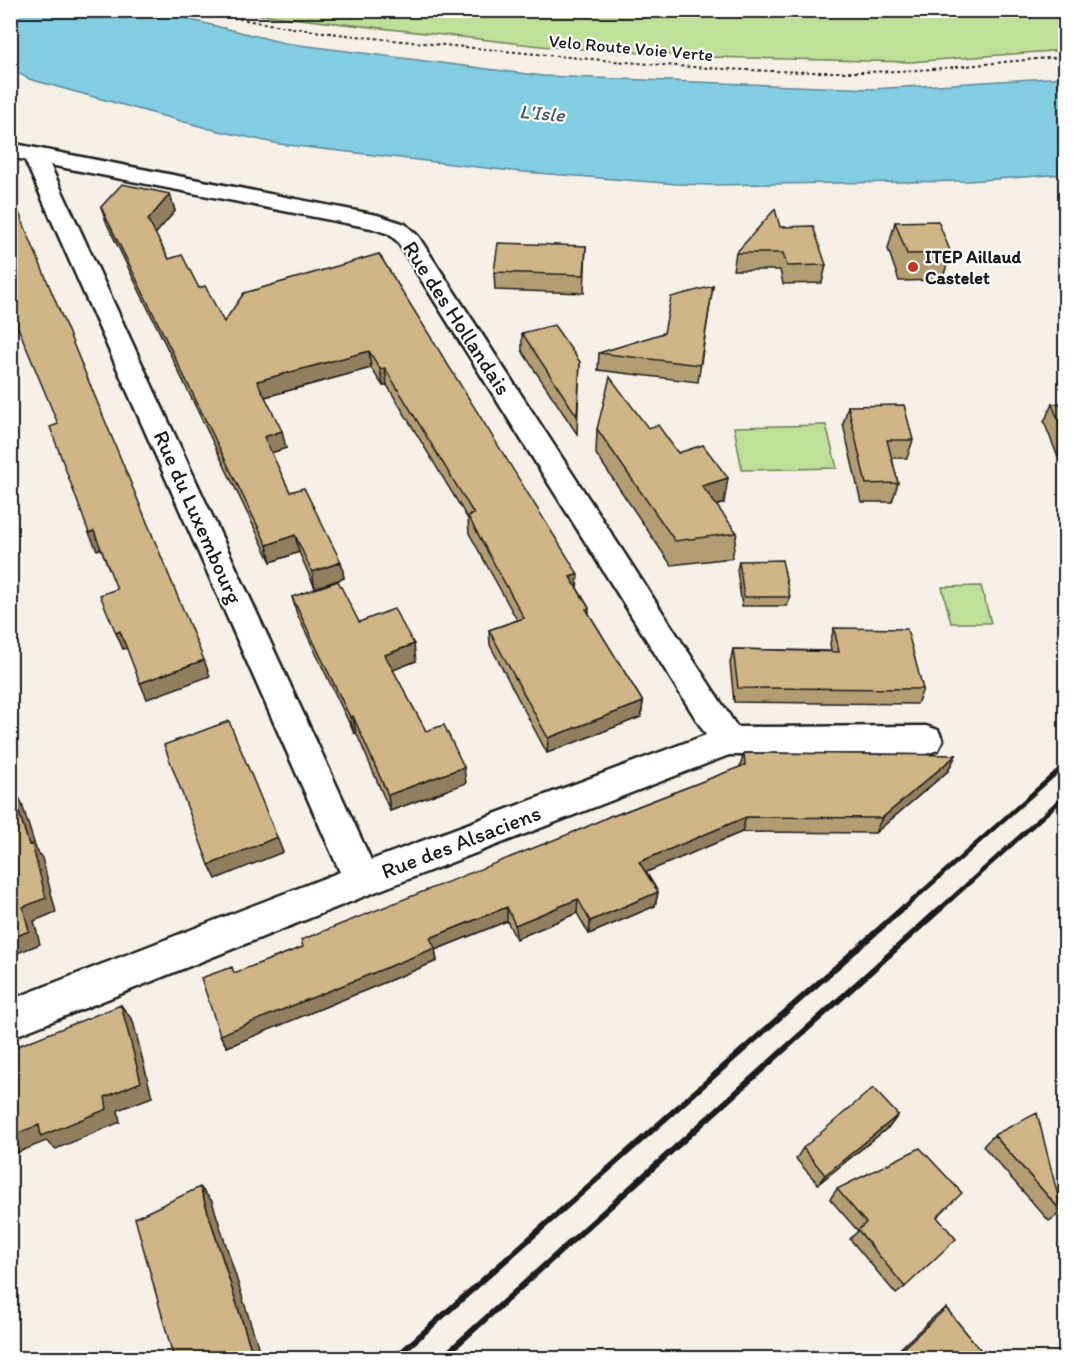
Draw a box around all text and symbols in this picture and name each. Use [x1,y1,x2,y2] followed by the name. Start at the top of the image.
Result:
[548,30,714,66] street label: Velo Route Voie Verte
[518,99,567,127] water label: L'Isle
[397,236,517,400] street label: Rue des Hollandais
[925,246,1021,289] place label: ITEP Aillaud Castelet
[906,260,920,274] marker: ITEP Aillaud Castelet
[148,426,249,609] street label: Rue du Luxembourg
[378,799,544,885] street label: Rue des Alsaciens

